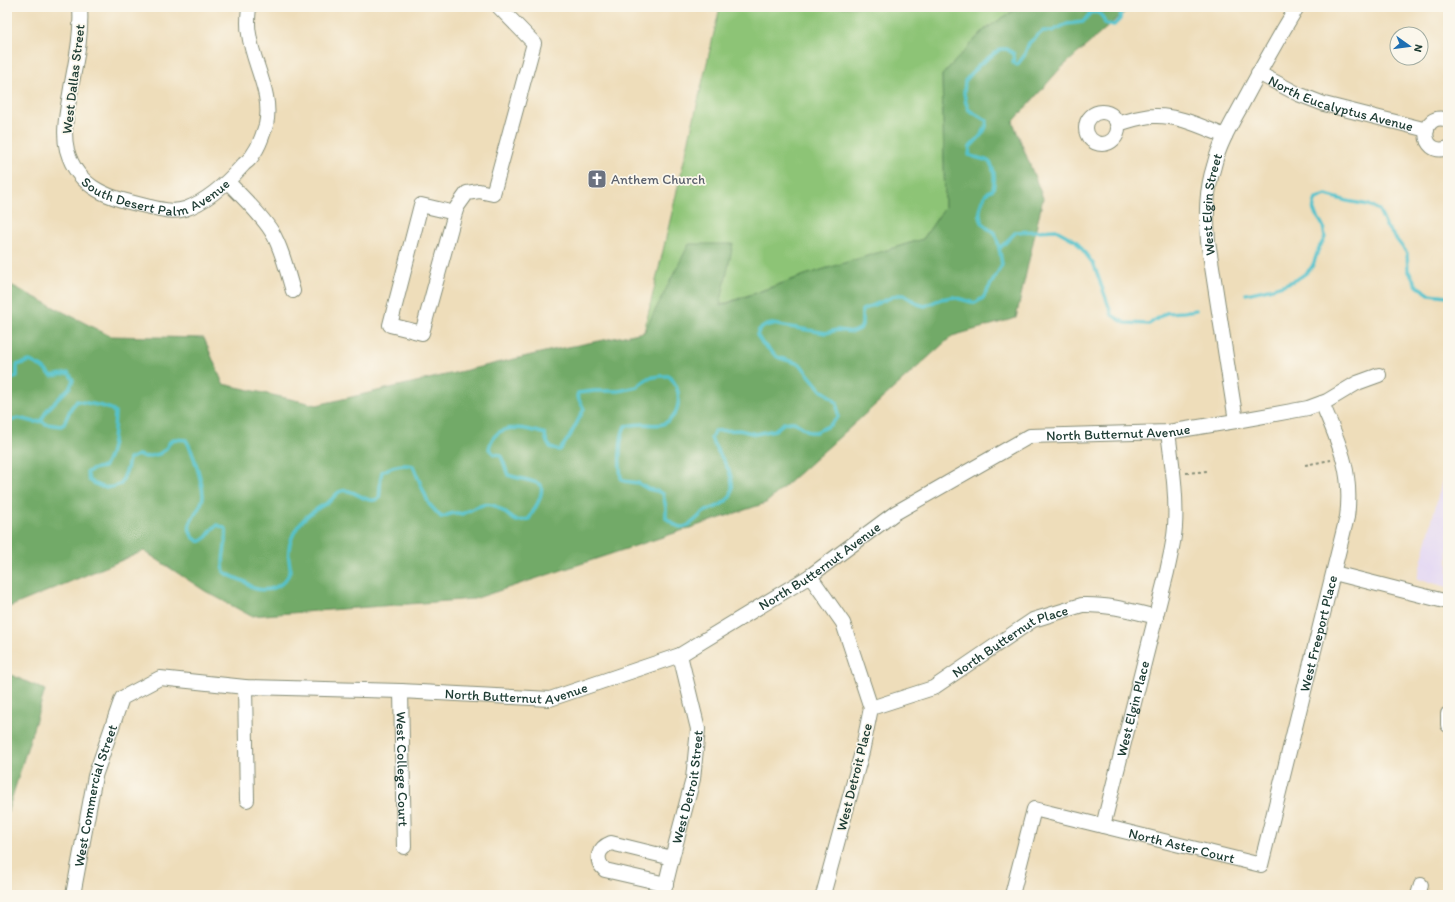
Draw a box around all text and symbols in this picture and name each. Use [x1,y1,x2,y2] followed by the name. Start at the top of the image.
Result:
[58,23,89,135] street label: West Dallas Street
[1389,26,1429,66] north arrow
[1411,43,1425,53] text: N
[1265,72,1415,135] street label: North Eucalyptus Avenue
[1199,151,1226,257] street label: West Elgin Street
[77,166,235,194] street label: South Desert Palm Avenue
[586,168,608,190] church icon: Anthem Church
[611,171,705,188] place label: Anthem Church
[78,174,234,220] text: South Desert Palm Avenue
[1046,420,1192,445] street label: North Butternut Avenue
[756,518,884,614] street label: North Butternut Avenue
[1296,573,1341,694] street label: West Freeport Place
[949,602,1070,682] street label: North Butternut Place
[1113,659,1153,758] street label: West Elgin Place
[444,679,590,708] street label: North Butternut Avenue
[392,711,412,827] street label: West College Court
[833,721,876,833] street label: West Detroit Place
[70,722,121,868] street label: West Commercial Street
[668,729,707,846] street label: West Detroit Street
[1127,825,1236,867] street label: North Aster Court

